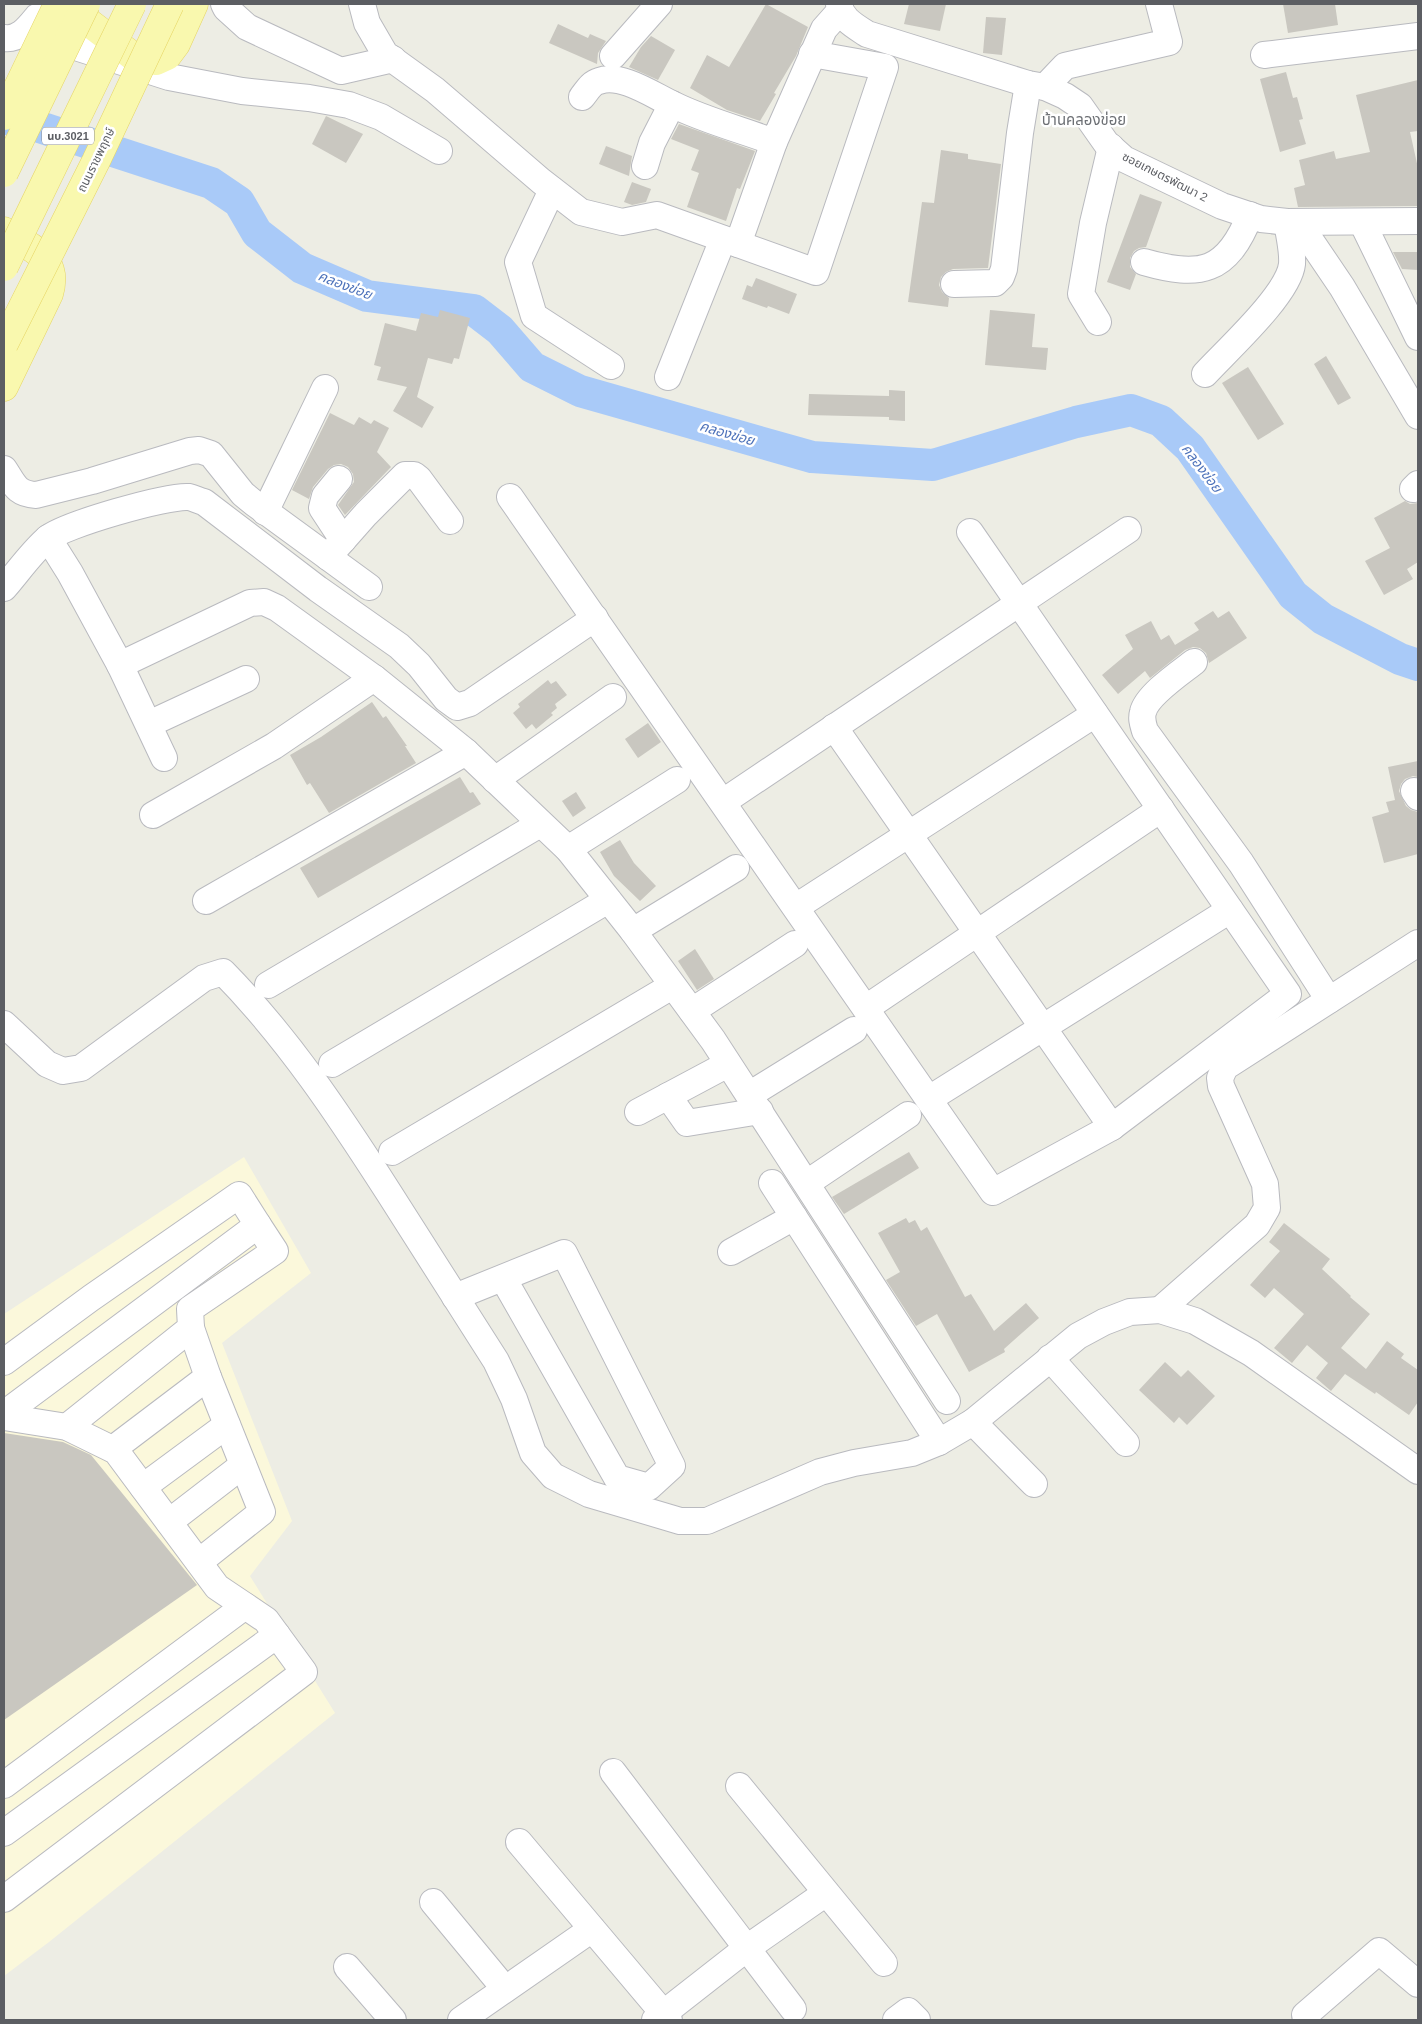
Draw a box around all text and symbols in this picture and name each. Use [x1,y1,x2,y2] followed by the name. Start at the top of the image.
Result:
[1042,111,1126,128] district label: บ้านคลองข่อย
[74,125,118,194] street label: ถนนราชพฤกษ์
[42,128,94,144] road number: นบ.3021
[1120,149,1210,205] street label: ซอยเกษตรพัฒนา 2
[316,267,376,303] water label: คลองข่อย
[698,418,758,449] water label: คลองข่อย
[1179,441,1226,497] water label: คลองข่อย

